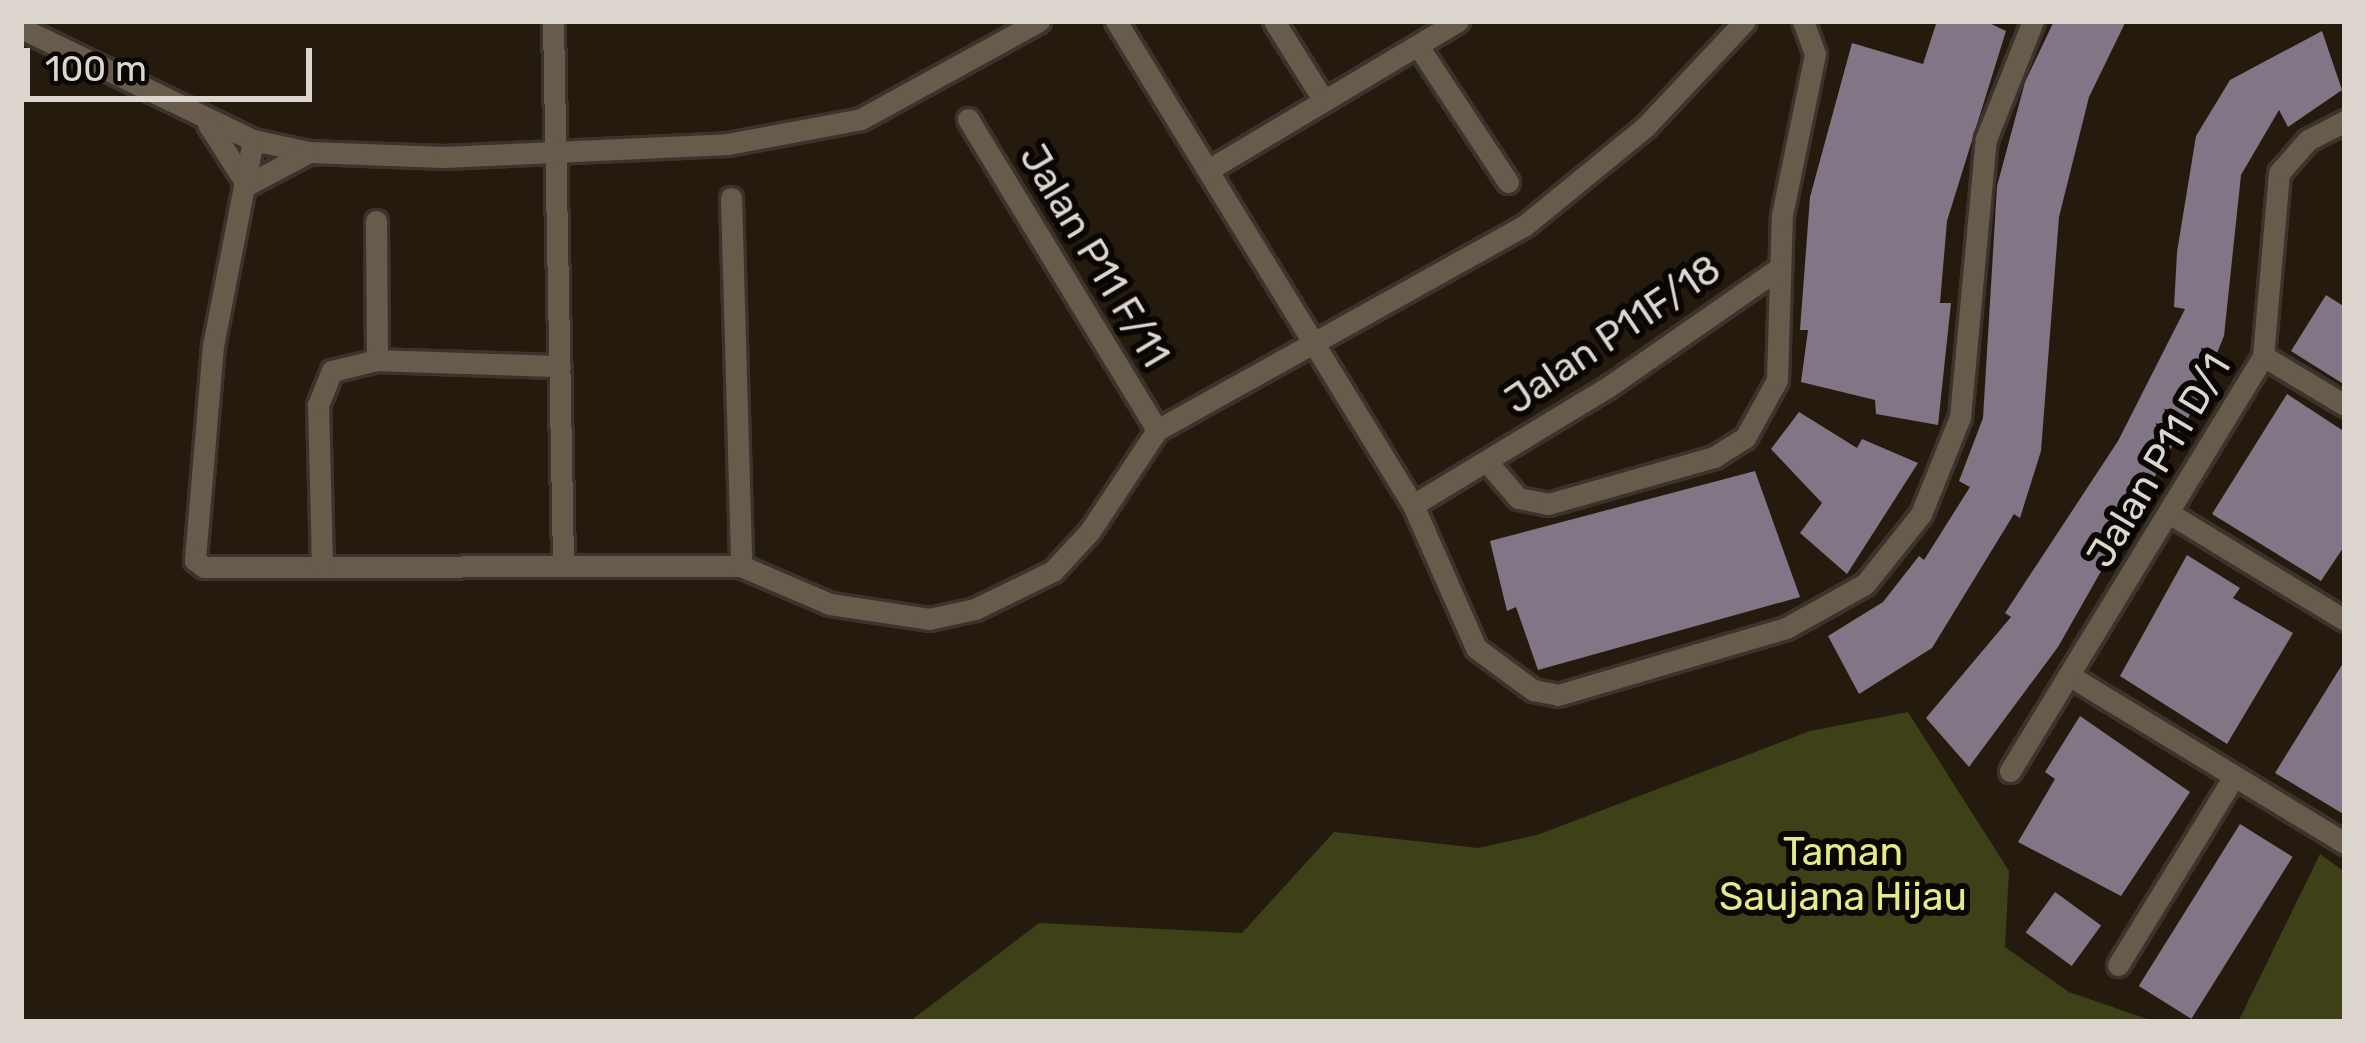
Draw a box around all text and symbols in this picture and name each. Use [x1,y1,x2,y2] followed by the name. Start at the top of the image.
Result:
[30,24,318,98] scale bar
[45,47,147,90] text: 100 m
[1009,136,1179,376] street label: Jalan P11 F/11
[1496,246,1730,424] street label: Jalan P11F/18
[2077,346,2241,576] street label: Jalan P11 D/1
[1719,830,1967,921] park label: Taman Saujana Hijau

